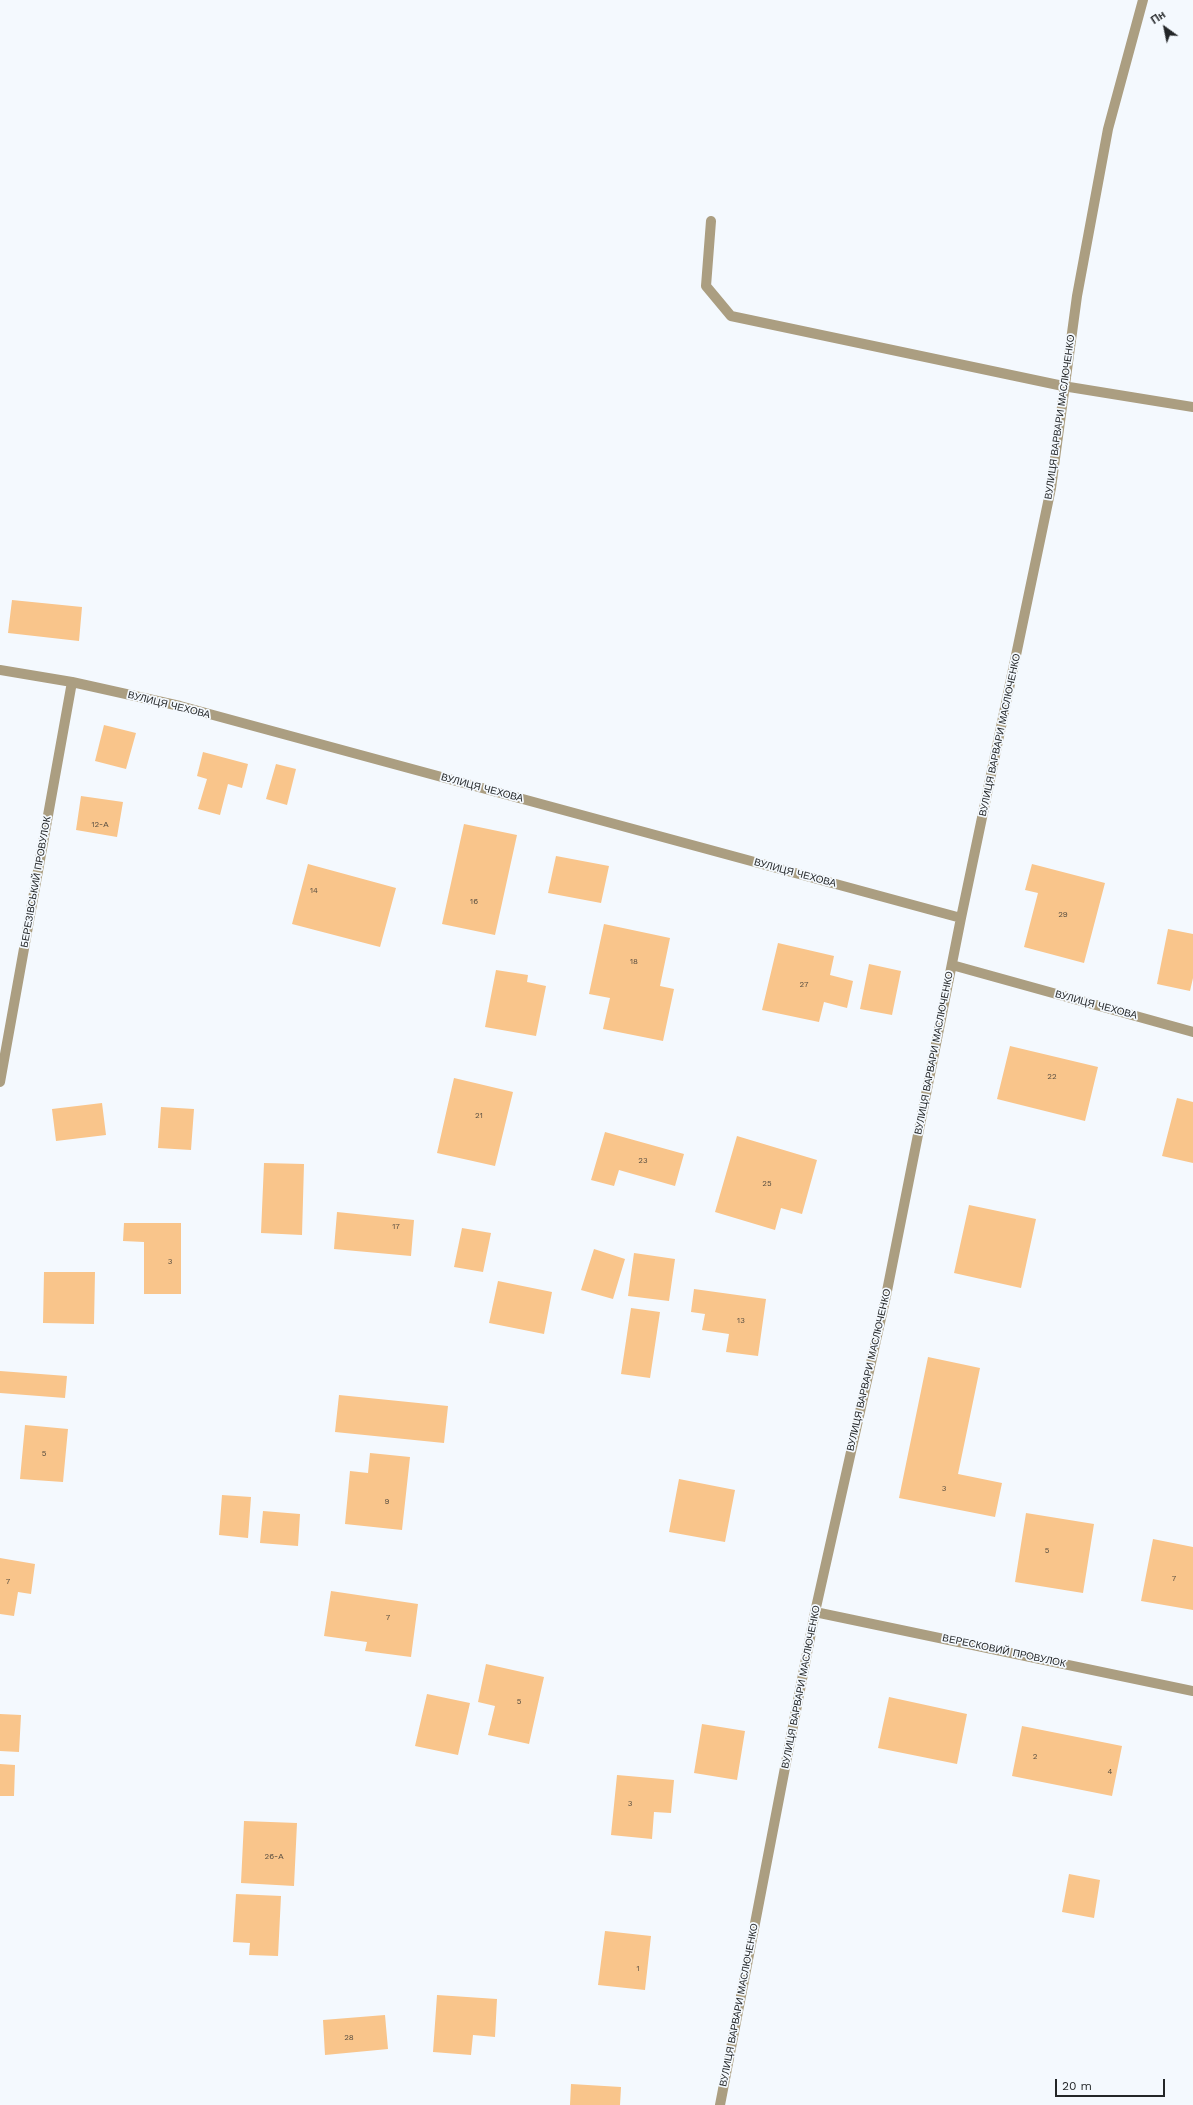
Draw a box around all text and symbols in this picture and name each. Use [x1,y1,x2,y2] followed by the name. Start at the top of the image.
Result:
[1145,8,1185,48] north arrow
[1149,8,1168,27] text: Пн
[1042,334,1078,500] street label: ВУЛИЦЯ ВАРВАРИ МАСЛЮЧЕНКО
[977,652,1023,818] street label: ВУЛИЦЯ ВАРВАРИ МАСЛЮЧЕНКО
[127,689,211,721] street label: ВУЛИЦЯ ЧЕХОВА
[440,771,524,805] street label: ВУЛИЦЯ ЧЕХОВА
[19,816,53,948] street label: БЕРЕЗІВСЬКИЙ ПРОВУЛОК
[91,820,109,830] house number: 12-А
[753,856,837,890] street label: ВУЛИЦЯ ЧЕХОВА
[310,886,318,896] house number: 14
[470,897,478,907] house number: 16
[1058,910,1068,920] house number: 29
[630,957,638,967] house number: 18
[912,970,956,1136] street label: ВУЛИЦЯ ВАРВАРИ МАСЛЮЧЕНКО
[800,980,808,990] house number: 27
[1054,988,1138,1022] street label: ВУЛИЦЯ ЧЕХОВА
[1047,1072,1057,1082] house number: 22
[475,1111,483,1121] house number: 21
[638,1156,648,1166] house number: 23
[762,1179,772,1189] house number: 25
[392,1222,400,1232] house number: 17
[168,1257,172,1267] house number: 3
[844,1288,894,1452] street label: ВУЛИЦЯ ВАРВАРИ МАСЛЮЧЕНКО
[737,1316,745,1326] house number: 13
[42,1449,46,1459] house number: 5
[942,1484,946,1494] house number: 3
[385,1497,389,1507] house number: 9
[1045,1546,1049,1556] house number: 5
[1172,1574,1176,1584] house number: 7
[6,1577,10,1587] house number: 7
[779,1604,823,1770] street label: ВУЛИЦЯ ВАРВАРИ МАСЛЮЧЕНКО
[386,1613,390,1623] house number: 7
[941,1632,1067,1670] street label: ВЕРЕСКОВИЙ ПРОВУЛОК
[517,1697,521,1707] house number: 5
[1033,1752,1037,1762] house number: 2
[1108,1767,1112,1777] house number: 4
[628,1799,632,1809] house number: 3
[265,1852,283,1862] house number: 26-А
[717,1922,761,2088] street label: ВУЛИЦЯ ВАРВАРИ МАСЛЮЧЕНКО
[636,1964,640,1974] house number: 1
[344,2033,354,2043] house number: 28
[1057,2071,1167,2097] scale bar
[1062,2079,1092,2093] text: 20 m

